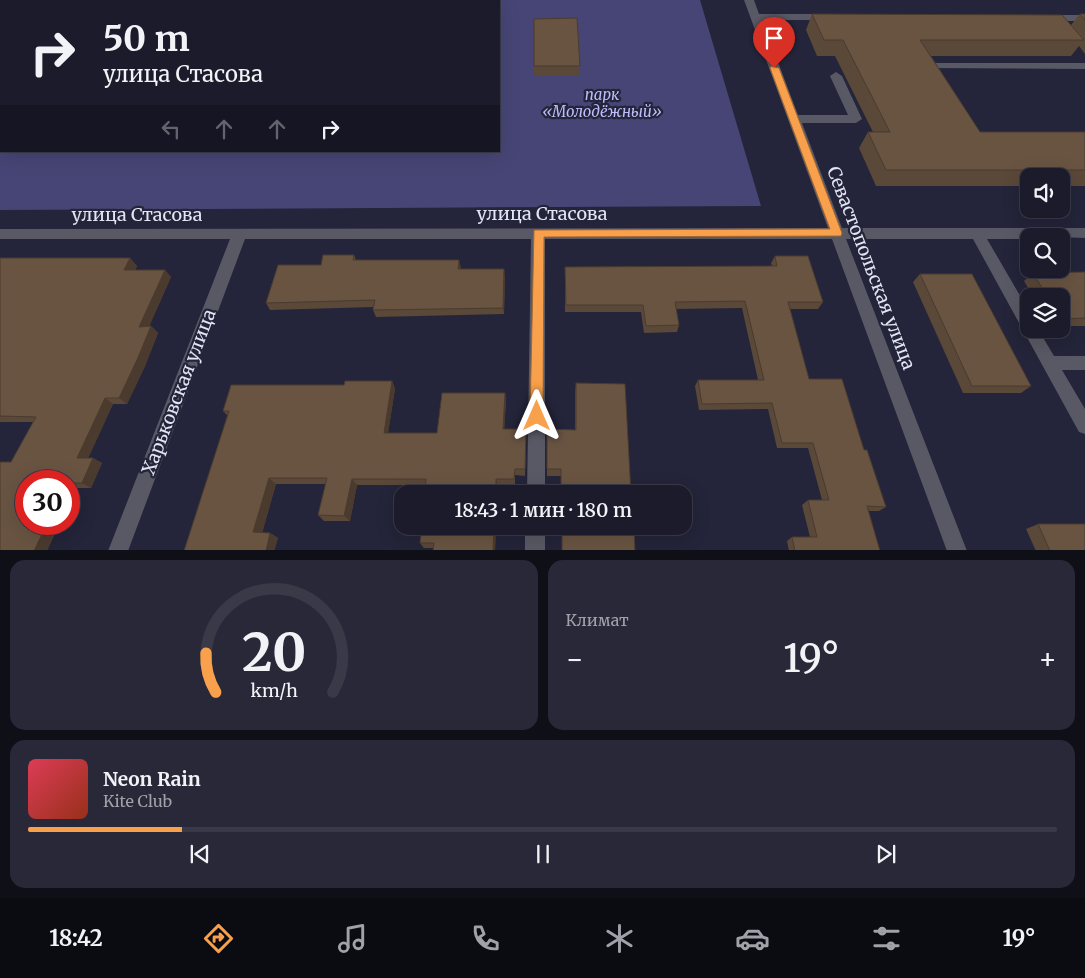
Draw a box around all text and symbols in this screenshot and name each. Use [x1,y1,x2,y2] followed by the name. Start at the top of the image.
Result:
[103,17,190,61] text: 50 m
[753,17,795,68] pin
[20,20,85,85] icon: right
[760,24,788,52] icon: arrive
[103,60,263,88] text: улица Стасова
[542,85,662,121] park label: парк «Молодёжный»
[157,115,185,143] icon: left
[210,115,238,143] icon: ahead
[263,115,291,143] icon: ahead
[316,115,344,143] icon: right
[822,163,921,373] street label: Севастопольская улица
[1020,168,1070,338] map controls
[1020,168,1070,218] button: sound
[477,202,608,225] street label: улица Стасова
[72,203,203,226] street label: улица Стасова
[1020,228,1070,278] button: search
[1020,288,1070,338] button: layers
[136,305,221,478] street label: Харьковская улица
[510,389,562,441] position arrow
[15,470,80,535] speed limit sign: 30
[454,498,632,522] text: 18:43 · 1 мин · 180 m
[566,610,629,630] text: Климат
[242,620,306,685] text: 20
[783,635,839,682] text: 19°
[566,641,584,677] text: −
[1038,641,1057,677] text: +
[250,679,298,702] text: km/h
[103,767,201,791] text: Neon Rain
[103,791,172,811] text: Kite Club
[186,840,214,868] icon: previous
[529,840,557,868] icon: pause
[872,840,900,868] icon: next
[201,921,236,956] icon: directions
[335,921,370,956] icon: music
[468,921,503,956] icon: phone
[602,921,637,956] icon: climate
[735,921,770,956] icon: car
[869,921,904,956] icon: filters
[49,924,103,952] text: 18:42
[1003,924,1036,952] text: 19°

